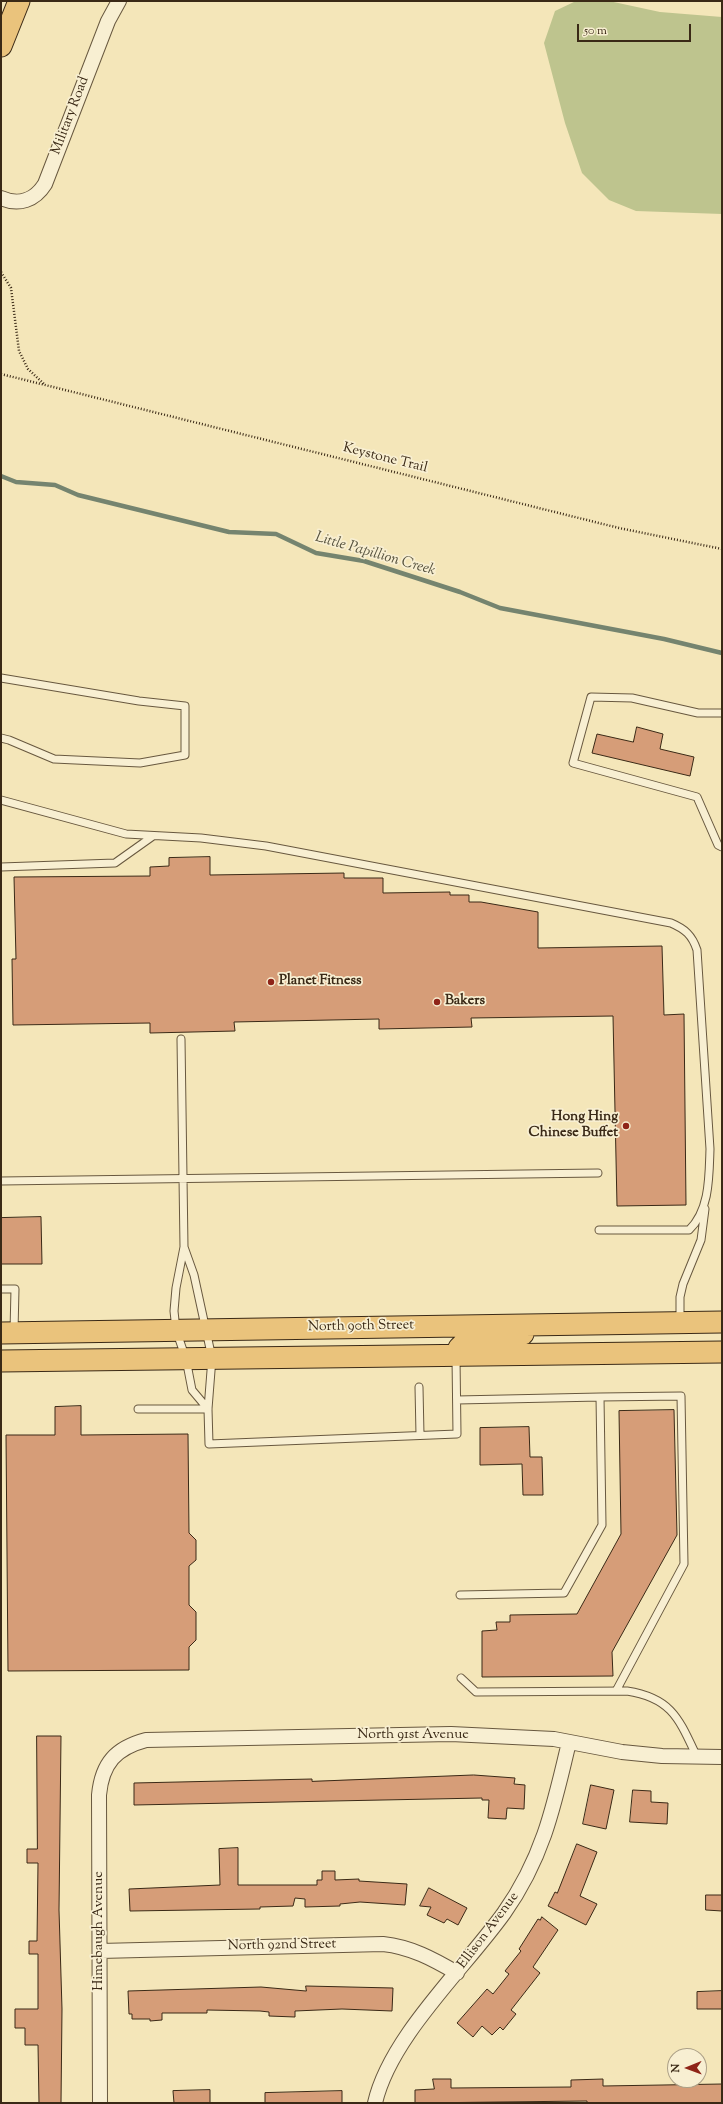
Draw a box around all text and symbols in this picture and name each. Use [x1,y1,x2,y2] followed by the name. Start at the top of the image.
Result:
[579,16,693,42] scale bar
[584,22,607,40] text: 50 m
[48,75,94,157] street label: Military Road
[341,440,429,478] street label: Keystone Trail
[313,529,437,581] water label: Little Papillion Creek
[279,974,362,990] place label: Planet Fitness
[266,977,276,987] marker: Planet Fitness
[445,994,485,1010] place label: Bakers
[432,997,442,1007] marker: Bakers
[528,1110,618,1142] place label: Hong Hing Chinese Buffet
[621,1121,631,1131] marker: Hong Hing Chinese Buffet
[308,1318,414,1336] street label: North 90th Street
[357,1728,469,1744] street label: North 91st Avenue
[92,1871,108,1991] street label: Himebaugh Avenue
[455,1889,523,1973] street label: Ellison Avenue
[228,1937,336,1955] street label: North 92nd Street
[667,2048,707,2088] north arrow
[668,2064,684,2073] text: N

